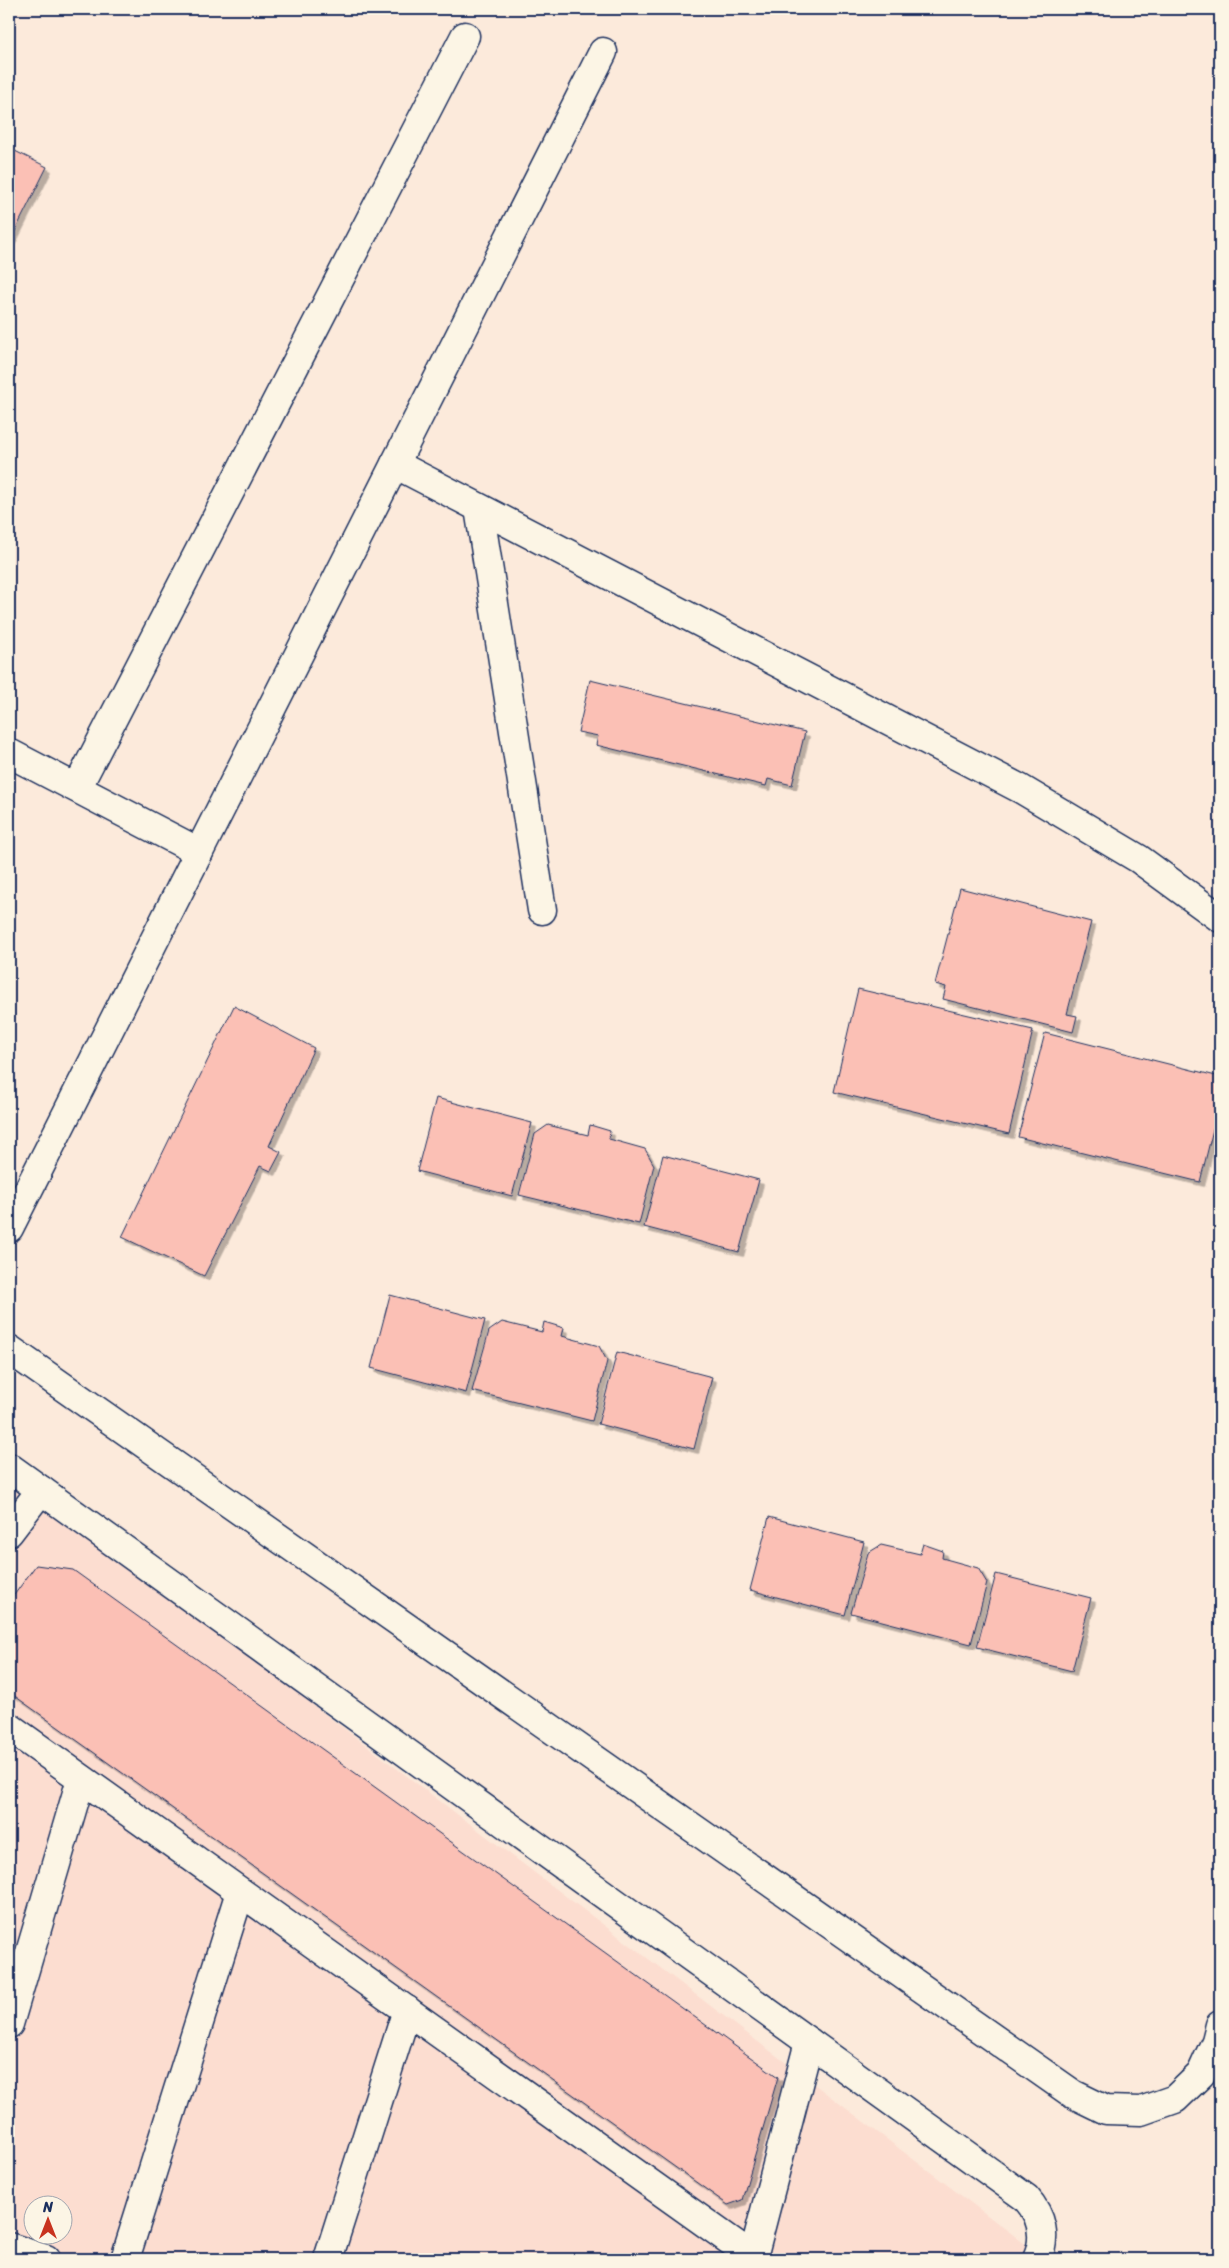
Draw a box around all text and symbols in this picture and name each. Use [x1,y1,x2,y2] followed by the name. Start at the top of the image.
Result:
[42,2195,53,2220] text: N
[22,2196,72,2246] north arrow

